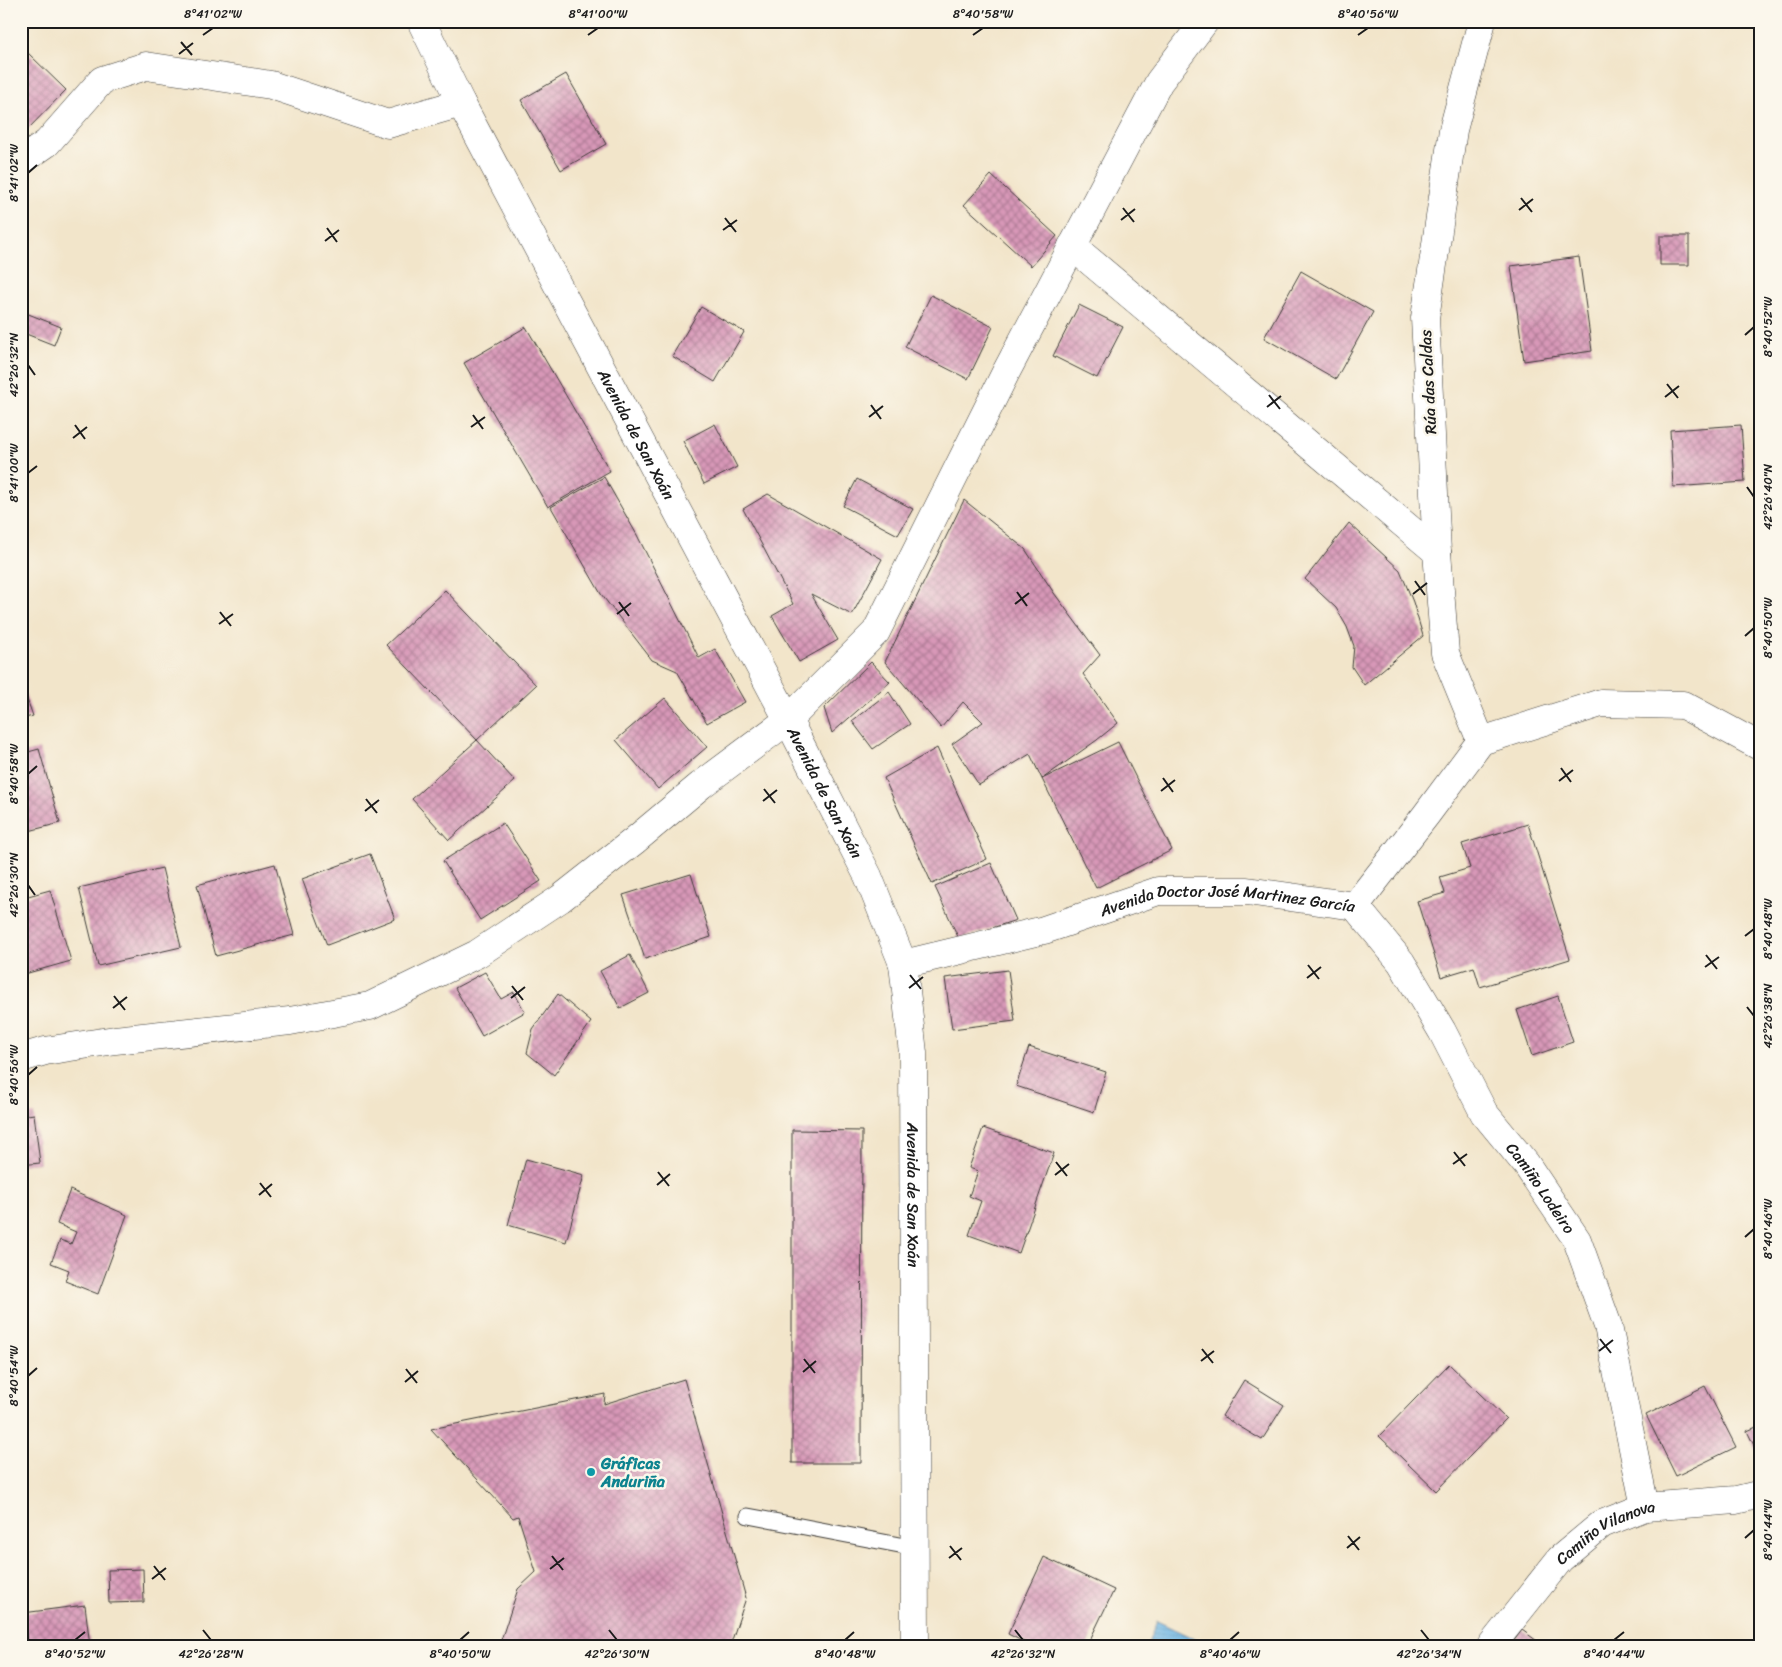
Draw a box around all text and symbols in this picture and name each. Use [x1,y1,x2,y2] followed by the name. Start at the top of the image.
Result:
[184,3,243,25] text: 8°41'02"W
[569,3,628,25] text: 8°41'00"W
[953,3,1014,25] text: 8°40'58"W
[1338,3,1399,25] text: 8°40'56"W
[3,143,25,202] text: 8°41'02"W
[1757,296,1779,357] text: 8°40'52"W
[1411,328,1445,435] street label: Rúa das Caldas
[3,332,25,397] text: 42°26'32"N
[589,362,683,505] street label: Avenida de San Xoán
[3,443,25,502] text: 8°41'00"W
[1757,463,1779,530] text: 42°26'40"N
[1757,597,1779,659] text: 8°40'50"W
[779,720,871,864] street label: Avenida de San Xoán
[3,743,25,804] text: 8°40'58"W
[3,852,25,918] text: 42°26'30"N
[1095,876,1358,925] street label: Avenida Doctor José Martinez García
[1757,898,1779,959] text: 8°40'48"W
[1757,983,1779,1048] text: 42°26'38"N
[3,1044,25,1105] text: 8°40'56"W
[899,1121,928,1268] street label: Avenida de San Xoán
[1499,1135,1583,1240] street label: Camiño Lodeiro
[1757,1198,1779,1259] text: 8°40'46"W
[3,1345,25,1407] text: 8°40'54"W
[600,1449,666,1496] place label: Gráficas Anduriña
[585,1466,597,1478] marker: Gráficas Anduriña
[1548,1492,1656,1572] street label: Camiño Vilanova
[1757,1499,1779,1561] text: 8°40'44"W
[45,1643,106,1665] text: 8°40'52"W
[178,1643,244,1665] text: 42°26'28"N
[429,1643,491,1665] text: 8°40'50"W
[584,1643,650,1665] text: 42°26'30"N
[815,1643,876,1665] text: 8°40'48"W
[991,1643,1056,1665] text: 42°26'32"N
[1200,1643,1261,1665] text: 8°40'46"W
[1396,1643,1462,1665] text: 42°26'34"N
[1583,1643,1645,1665] text: 8°40'44"W

